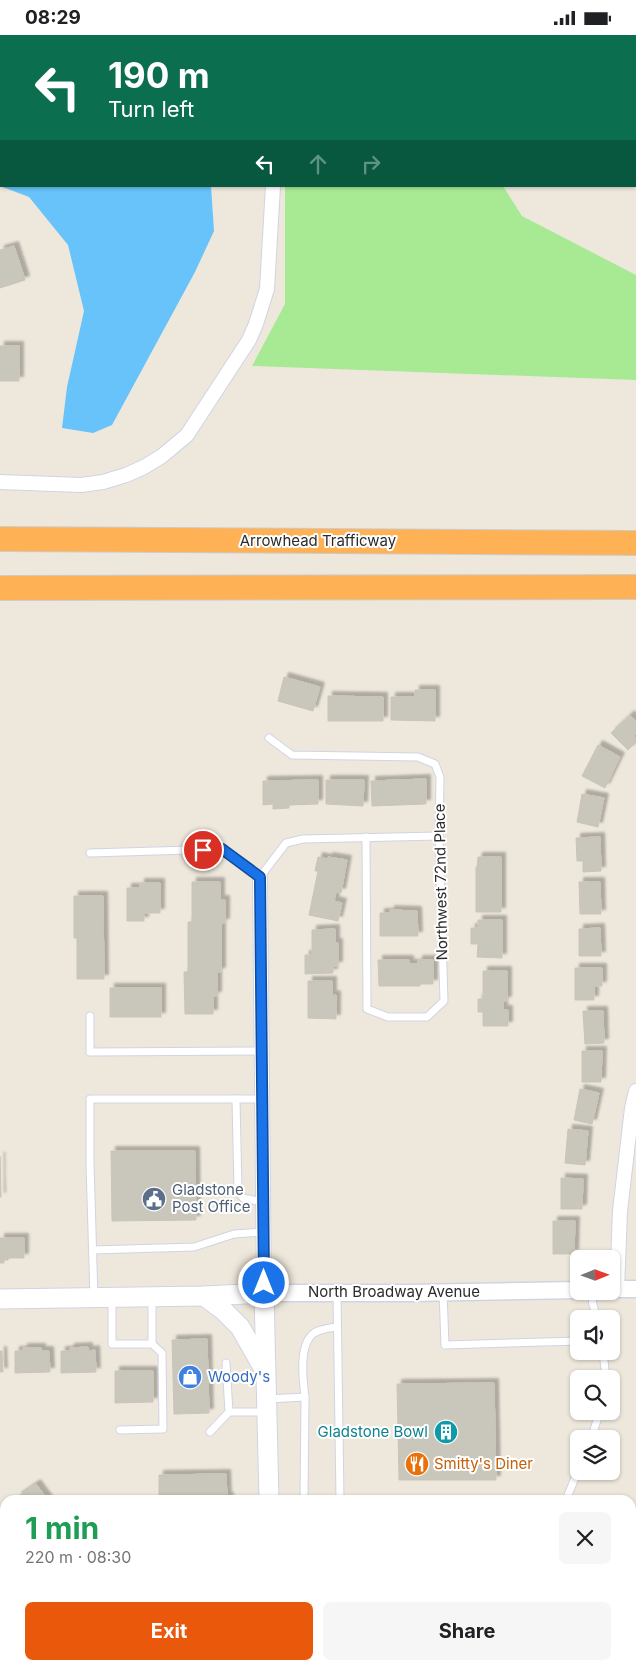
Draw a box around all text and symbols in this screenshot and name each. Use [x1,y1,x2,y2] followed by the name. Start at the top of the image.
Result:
[25,6,81,29] text: 08:29
[108,54,210,96] text: 190 m
[25,55,90,120] icon: left
[108,96,194,122] text: Turn left
[251,150,279,178] icon: left
[304,150,332,178] icon: ahead
[357,150,385,178] icon: right
[240,531,397,550] street label: Arrowhead Trafficway
[430,804,451,960] street label: Northwest 72nd Place
[182,829,224,871] pin
[189,836,217,864] icon: arrive
[172,1180,250,1216] place label: Gladstone Post Office
[141,1186,167,1212] public building icon: Gladstone Post Office
[570,1250,620,1300] north arrow
[570,1250,620,1480] map controls
[237,1256,289,1308] position arrow
[308,1282,480,1301] street label: North Broadway Avenue
[570,1310,620,1360] button: sound
[177,1364,203,1390] shop icon: Woody's
[208,1367,270,1386] place label: Woody's
[570,1370,620,1420] button: search
[433,1419,459,1445] building icon: Gladstone Bowl
[318,1422,428,1441] place label: Gladstone Bowl
[570,1430,620,1480] button: layers
[404,1451,430,1477] restaurant icon: Smitty's Diner
[434,1454,533,1473] place label: Smitty's Diner
[25,1510,99,1546] text: 1 min
[559,1512,611,1564] button: close
[25,1547,131,1567] text: 220 m · 08:30
[25,1602,313,1660] button: Exit
[323,1602,611,1660] button: Share

